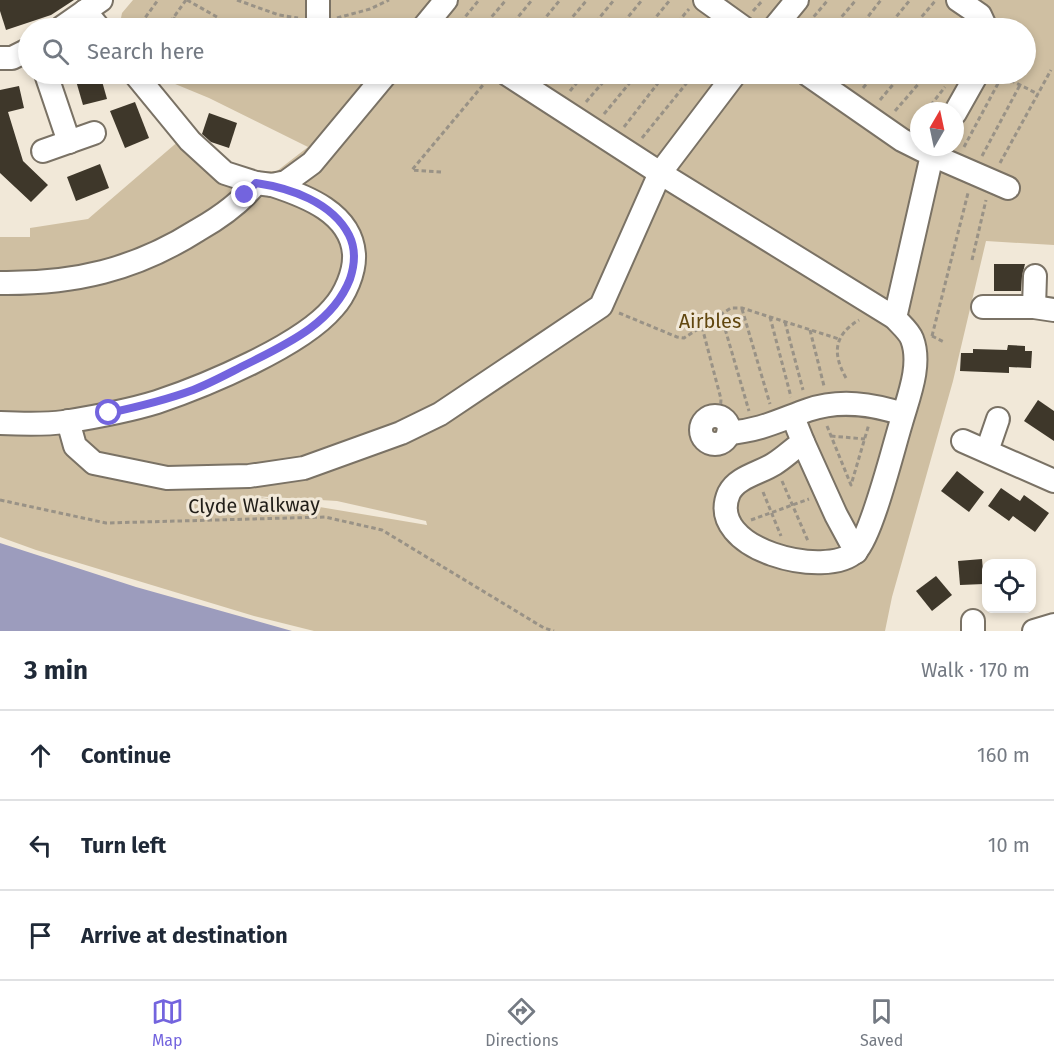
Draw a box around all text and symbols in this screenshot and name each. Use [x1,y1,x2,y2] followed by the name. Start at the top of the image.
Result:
[18,18,1036,84] search box
[39,35,72,68] icon: search
[87,38,205,65] text: Search here
[910,102,964,156] north arrow
[231,181,257,207] route end
[679,309,741,333] park label: Airbles
[95,399,121,425] route start
[188,492,320,518] street label: Clyde Walkway
[982,559,1036,613] map controls
[982,559,1036,613] button: locate
[24,655,88,686] text: 3 min
[921,658,1030,682] text: Walk · 170 m
[24,739,57,772] icon: ahead
[81,742,171,769] text: Continue
[977,743,1030,767] text: 160 m
[24,829,57,862] icon: left
[81,832,166,859] text: Turn left
[988,833,1030,857] text: 10 m
[24,919,57,952] icon: arrive
[81,922,288,949] text: Arrive at destination
[151,995,184,1050] tab: Map
[485,995,559,1050] tab: Directions
[860,995,903,1050] tab: Saved

